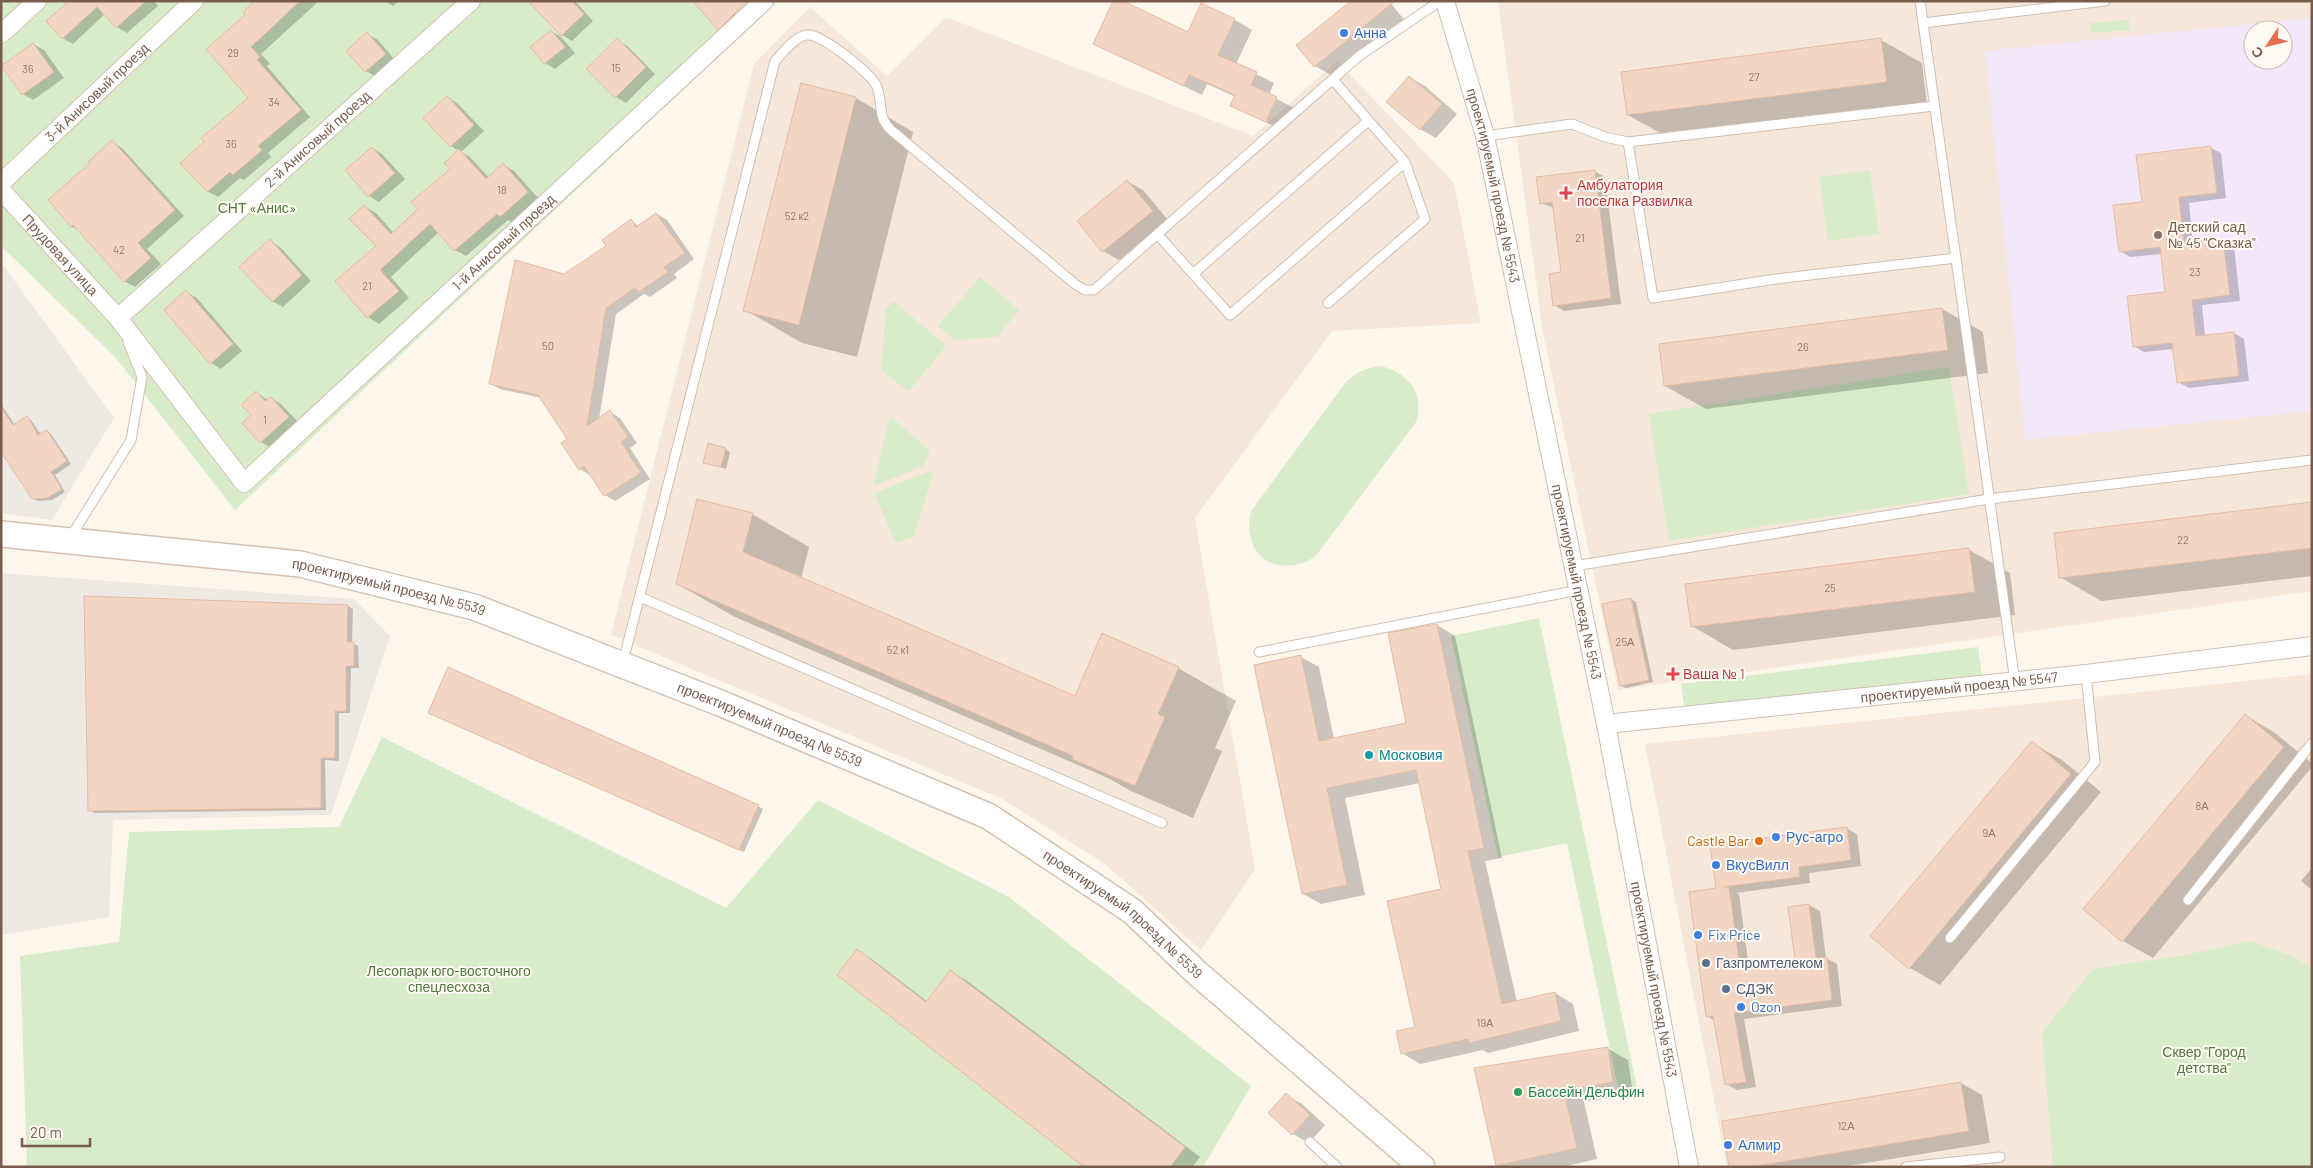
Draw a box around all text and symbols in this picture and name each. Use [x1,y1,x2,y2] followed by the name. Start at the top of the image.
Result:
[2243,20,2293,70] north arrow
[1354,24,1387,41] place label: Анна
[1338,27,1350,39] marker: Анна
[41,39,152,145] street label: 3-й Анисовый проезд
[2247,44,2267,62] text: С
[227,46,239,59] house number: 29
[611,61,621,74] house number: 15
[22,62,34,75] house number: 36
[1748,70,1760,83] house number: 27
[1463,86,1524,284] street label: проектируемый проезд № 5543
[261,87,374,191] street label: 2-й Анисовый проезд
[268,95,280,108] house number: 34
[225,137,237,150] house number: 36
[1577,176,1693,209] place label: Амбулатория поселка Развилка
[497,183,507,196] house number: 18
[1559,186,1573,200] marker: Амбулатория поселка Развилка
[448,190,558,294] street label: 1-й Анисовый проезд
[218,199,296,216] park label: СНТ «Анис»
[785,209,809,222] house number: 52 к2
[19,210,102,299] street label: Прудовая улица
[2168,218,2256,251] place label: Детский сад № 45 "Сказка"
[2152,229,2164,241] marker: Детский сад № 45 "Сказка"
[1575,231,1585,244] house number: 21
[113,243,125,256] house number: 42
[2189,265,2201,278] house number: 23
[362,279,372,292] house number: 21
[542,339,554,352] house number: 50
[1797,340,1809,353] house number: 26
[263,413,267,426] house number: 1
[1549,483,1606,681] street label: проектируемый проезд № 5543
[2177,533,2189,546] house number: 22
[291,554,488,619] street label: проектируемый проезд № 5539
[1824,581,1836,594] house number: 25
[1616,635,1635,648] house number: 25А
[887,643,909,656] house number: 52 к1
[1683,665,1745,682] place label: Ваша № 1
[1667,668,1679,680] marker: Ваша № 1
[1860,668,2059,705] street label: проектируемый проезд № 5547
[675,678,865,770] street label: проектируемый проезд № 5539
[1379,746,1443,763] place label: Московия
[1363,749,1375,761] marker: Московия
[2195,799,2209,812] house number: 8А
[1982,826,1996,839] house number: 9А
[1786,828,1843,845] place label: Рус-агро
[1770,831,1782,843] marker: Рус-агро
[1687,832,1749,849] place label: Castle Bar
[1753,835,1765,847] marker: Castle Bar
[1040,846,1206,982] street label: проектируемый проезд № 5539
[1726,856,1789,873] place label: ВкусВилл
[1710,859,1722,871] marker: ВкусВилл
[1628,880,1681,1079] street label: проектируемый проезд № 5543
[1708,926,1761,943] place label: Fix Price
[1692,929,1704,941] marker: Fix Price
[1716,954,1823,971] place label: Газпромтелеком
[1700,957,1712,969] marker: Газпромтелеком
[367,962,531,995] park label: Лесопарк юго-восточного спецлесхоза
[1736,980,1774,997] place label: СДЭК
[1720,983,1732,995] marker: СДЭК
[1751,998,1781,1015] place label: Ozon
[1735,1001,1747,1013] marker: Ozon
[1477,1016,1494,1029] house number: 19А
[2162,1043,2246,1076] park label: Сквер "Город детства"
[1528,1083,1644,1100] place label: Бассейн Дельфин
[1512,1086,1524,1098] marker: Бассейн Дельфин
[22,1116,90,1148] scale bar
[1837,1119,1855,1132] house number: 12А
[30,1123,62,1141] text: 20 m
[1738,1136,1781,1153] place label: Алмир
[1722,1139,1734,1151] marker: Алмир

